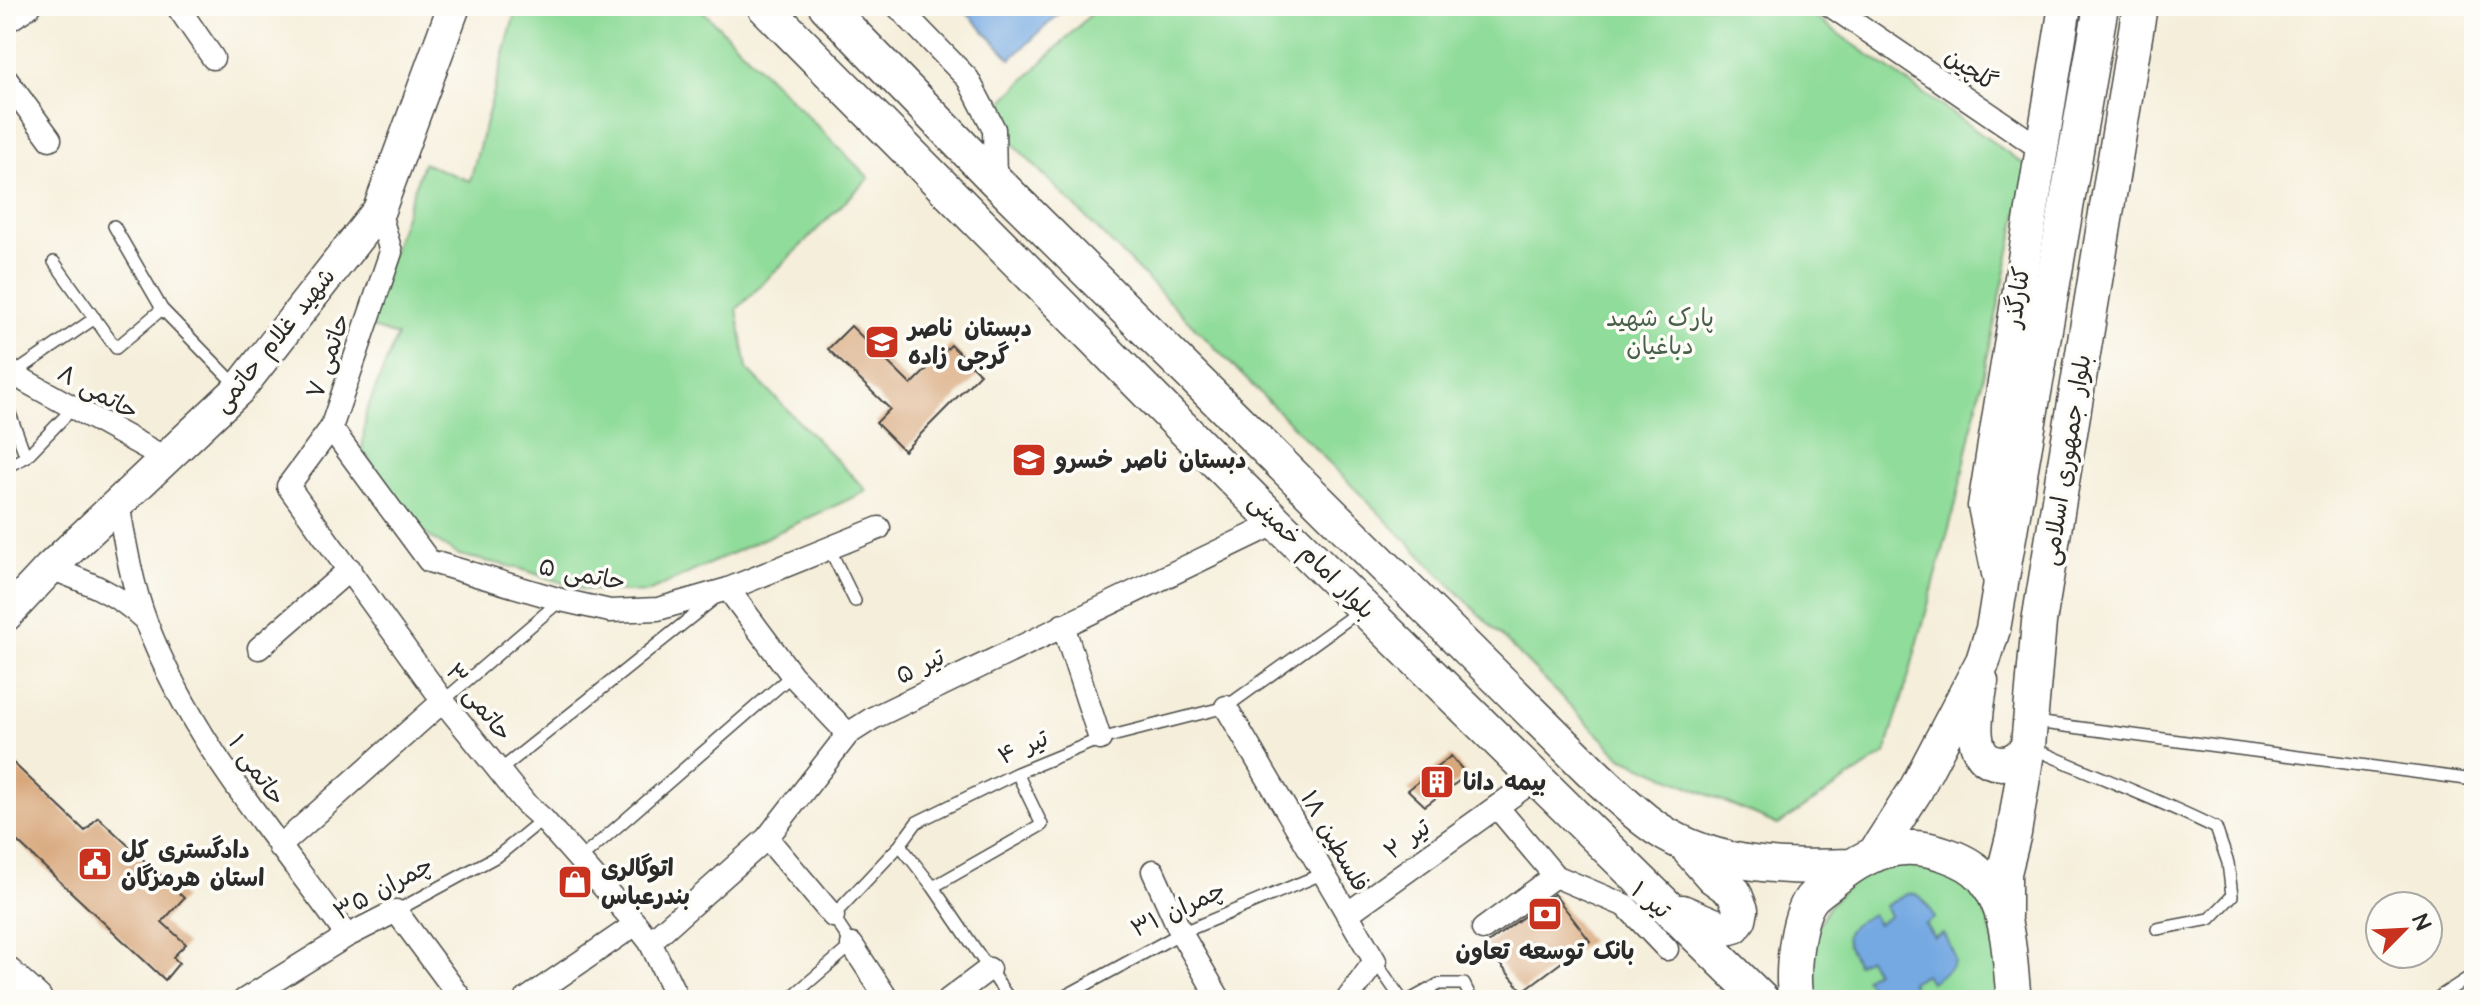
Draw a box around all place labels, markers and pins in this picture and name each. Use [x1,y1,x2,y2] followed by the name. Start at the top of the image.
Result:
[906,312,1032,374] place label: دبستان ناصر گرجی زاده
[863,323,901,361] school or university icon: دبستان ناصر گرجی زاده
[1010,441,1048,479] school or university icon: دبستان ناصر خسرو
[1053,444,1246,478] place label: دبستان ناصر خسرو
[1418,763,1456,801] building icon: بیمه دانا
[1463,766,1546,800] place label: بیمه دانا
[121,834,264,896] place label: دادگستری کل استان هرمزگان
[76,845,114,883] public building icon: دادگستری کل استان هرمزگان
[601,852,690,914] place label: اتوگالری بندرعباس
[556,863,594,901] shop icon: اتوگالری بندرعباس
[1526,895,1564,933] bank icon: بانک توسعه تعاون
[1456,935,1634,969] place label: بانک توسعه تعاون

